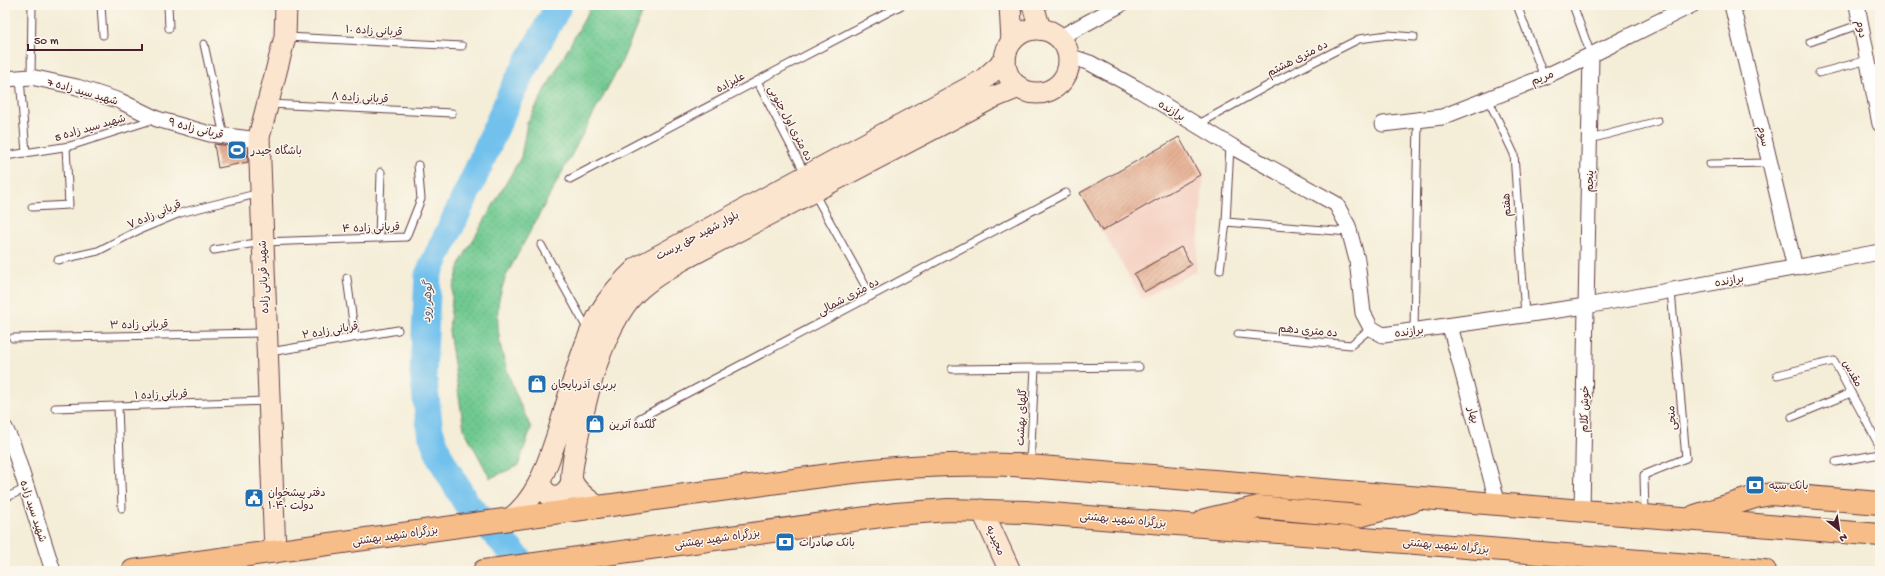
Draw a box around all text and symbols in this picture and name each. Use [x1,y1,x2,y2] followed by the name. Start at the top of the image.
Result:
[1851,19,1868,39] street label: دوم
[345,24,403,39] street label: قربانی زاده ۱۰
[28,26,142,52] scale bar
[34,35,59,49] text: 50 m
[1266,39,1331,81] street label: ده متری هشتم
[1530,69,1556,90] street label: مریم
[714,70,747,96] street label: علیزاده
[45,76,119,109] street label: شهید سید زاده 7
[764,84,815,164] street label: ده متری اول جنوبی
[331,91,389,106] street label: قربانی زاده ۸
[1155,98,1187,125] street label: برازنده
[54,112,127,145] street label: شهید سید زاده 5
[167,116,225,143] street label: قربانی زاده ۹
[1753,125,1770,148] street label: سوم
[226,139,248,161] sports icon: باشگاه حیدر
[250,144,302,158] place label: باشگاه حیدر
[1585,170,1598,192] street label: پنجم
[1500,193,1516,217] street label: هفتم
[126,198,183,233] street label: قربانی زاده ۷
[654,209,741,264] street label: بلوار شهید حق پرست
[342,221,400,236] street label: قربانی زاده ۴
[257,240,272,314] street label: شهید قربانی زاده
[1714,273,1745,290] street label: برازنده
[816,276,882,319] street label: ده متری شمالی
[419,279,437,323] water label: گوهر رود
[110,318,168,333] street label: قربانی زاده ۳
[301,320,359,343] street label: قربانی زاده ۲
[1278,323,1338,342] street label: ده متری دهم
[1394,324,1425,341] street label: برازنده
[1839,358,1864,390] street label: مقدس
[526,373,548,395] shop icon: بربری آذربایجان
[551,378,616,392] place label: بربری آذربایجان
[1579,385,1593,433] street label: خوش کلام
[134,388,188,403] street label: قربانی زاده ۱
[1014,388,1031,446] street label: گلهای بهشت
[1464,405,1481,425] street label: بهار
[1666,405,1680,431] street label: منجی
[584,413,606,435] shop icon: گلکده آترین
[609,418,657,432] place label: گلکده آترین
[1744,474,1766,496] bank icon: بانک سپه
[16,479,49,544] street label: شهید سید زاده
[1769,480,1808,493] place label: بانک سپه
[243,487,265,509] public building icon: دفتر پیشخوان دولت ۱۰۴۰
[268,487,326,513] place label: دفتر پیشخوان دولت ۱۰۴۰
[1079,509,1167,531] street label: بزرگراه شهید بهشتی
[1819,510,1859,550] north arrow
[351,523,439,549] street label: بزرگراه شهید بهشتی
[982,524,1006,558] street label: مجیدیه
[673,526,761,552] street label: بزرگراه شهید بهشتی
[1837,530,1849,544] text: N
[774,531,796,553] bank icon: بانک صادرات
[1402,535,1490,557] street label: بزرگراه شهید بهشتی
[799,537,855,550] place label: بانک صادرات

